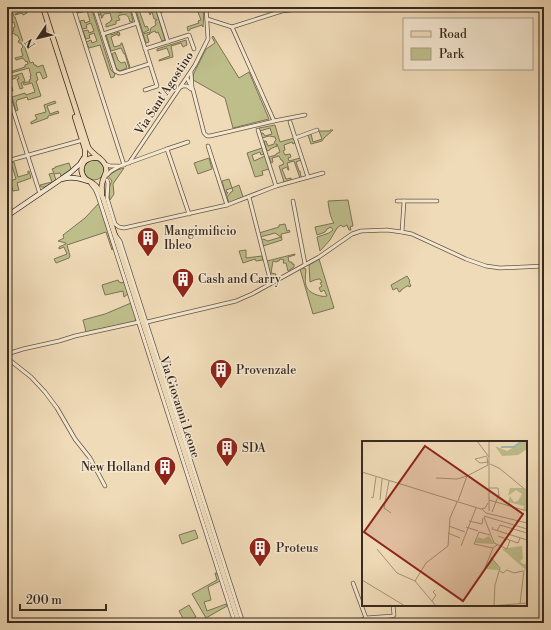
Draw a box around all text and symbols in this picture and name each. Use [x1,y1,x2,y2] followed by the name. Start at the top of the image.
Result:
[18,18,58,58] north arrow
[403,18,533,70] legend
[439,27,467,42] text: Road
[22,35,39,51] text: N
[439,47,465,62] text: Park
[131,49,197,139] street label: Via Sant'Agostino
[164,224,237,253] place label: Mangimificio Ibleo
[135,225,161,258] building icon: Mangimificio Ibleo
[170,266,196,299] building icon: Cash and Carry
[198,272,281,287] place label: Cash and Carry
[156,353,203,460] street label: Via Giovanni Leone
[208,357,234,390] building icon: Provenzale
[236,363,296,378] place label: Provenzale
[214,435,240,468] building icon: SDA
[242,441,267,456] place label: SDA
[362,441,527,606] inset map
[152,454,178,487] building icon: New Holland
[81,460,150,475] place label: New Holland
[247,535,273,568] building icon: Proteus
[276,541,318,556] place label: Proteus
[20,586,106,612] scale bar
[26,593,62,608] text: 200 m

